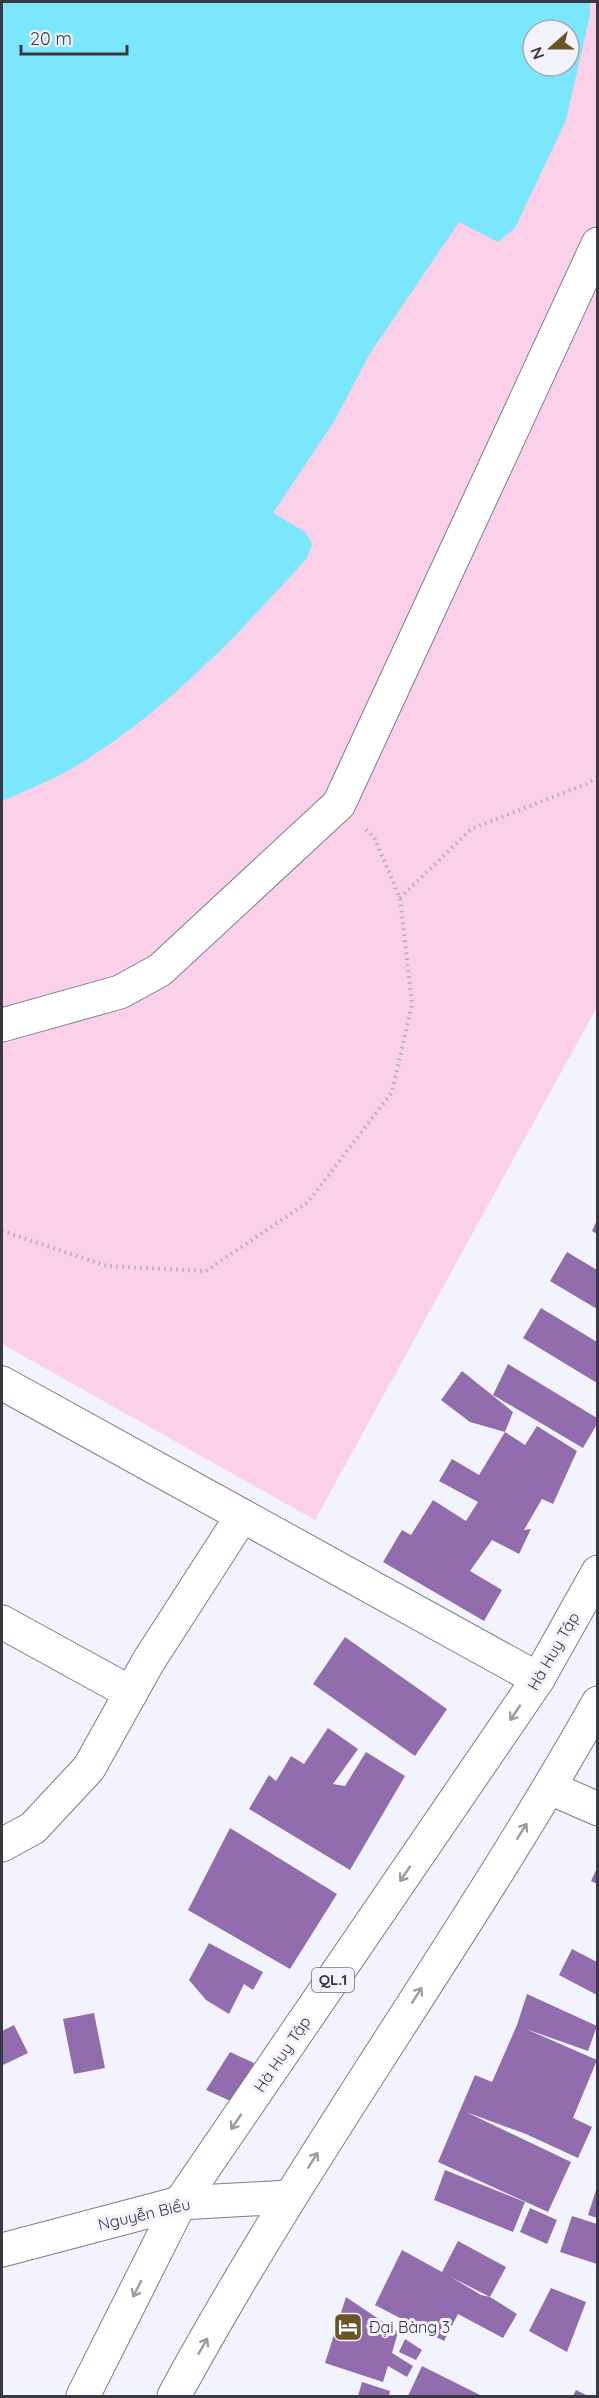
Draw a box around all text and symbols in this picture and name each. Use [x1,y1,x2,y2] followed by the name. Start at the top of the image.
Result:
[21,18,128,56] scale bar
[521,18,581,78] north arrow
[30,27,72,50] text: 20 m
[526,44,548,62] text: N
[523,1608,583,1694] street label: Hà Huy Tập
[509,1704,521,1721] one-way arrow
[517,1823,529,1840] one-way arrow
[399,1865,411,1882] one-way arrow
[312,1968,354,1992] road number: QL.1
[412,1987,424,2004] one-way arrow
[249,2012,315,2096] street label: Hà Huy Tập
[230,2113,242,2129] one-way arrow
[307,2152,319,2169] one-way arrow
[96,2194,192,2234] street label: Nguyễn Biểu
[131,2280,142,2298] one-way arrow
[332,2311,364,2343] hotel icon: Đại Bàng 3
[369,2317,450,2337] place label: Đại Bàng 3
[197,2338,209,2355] one-way arrow

